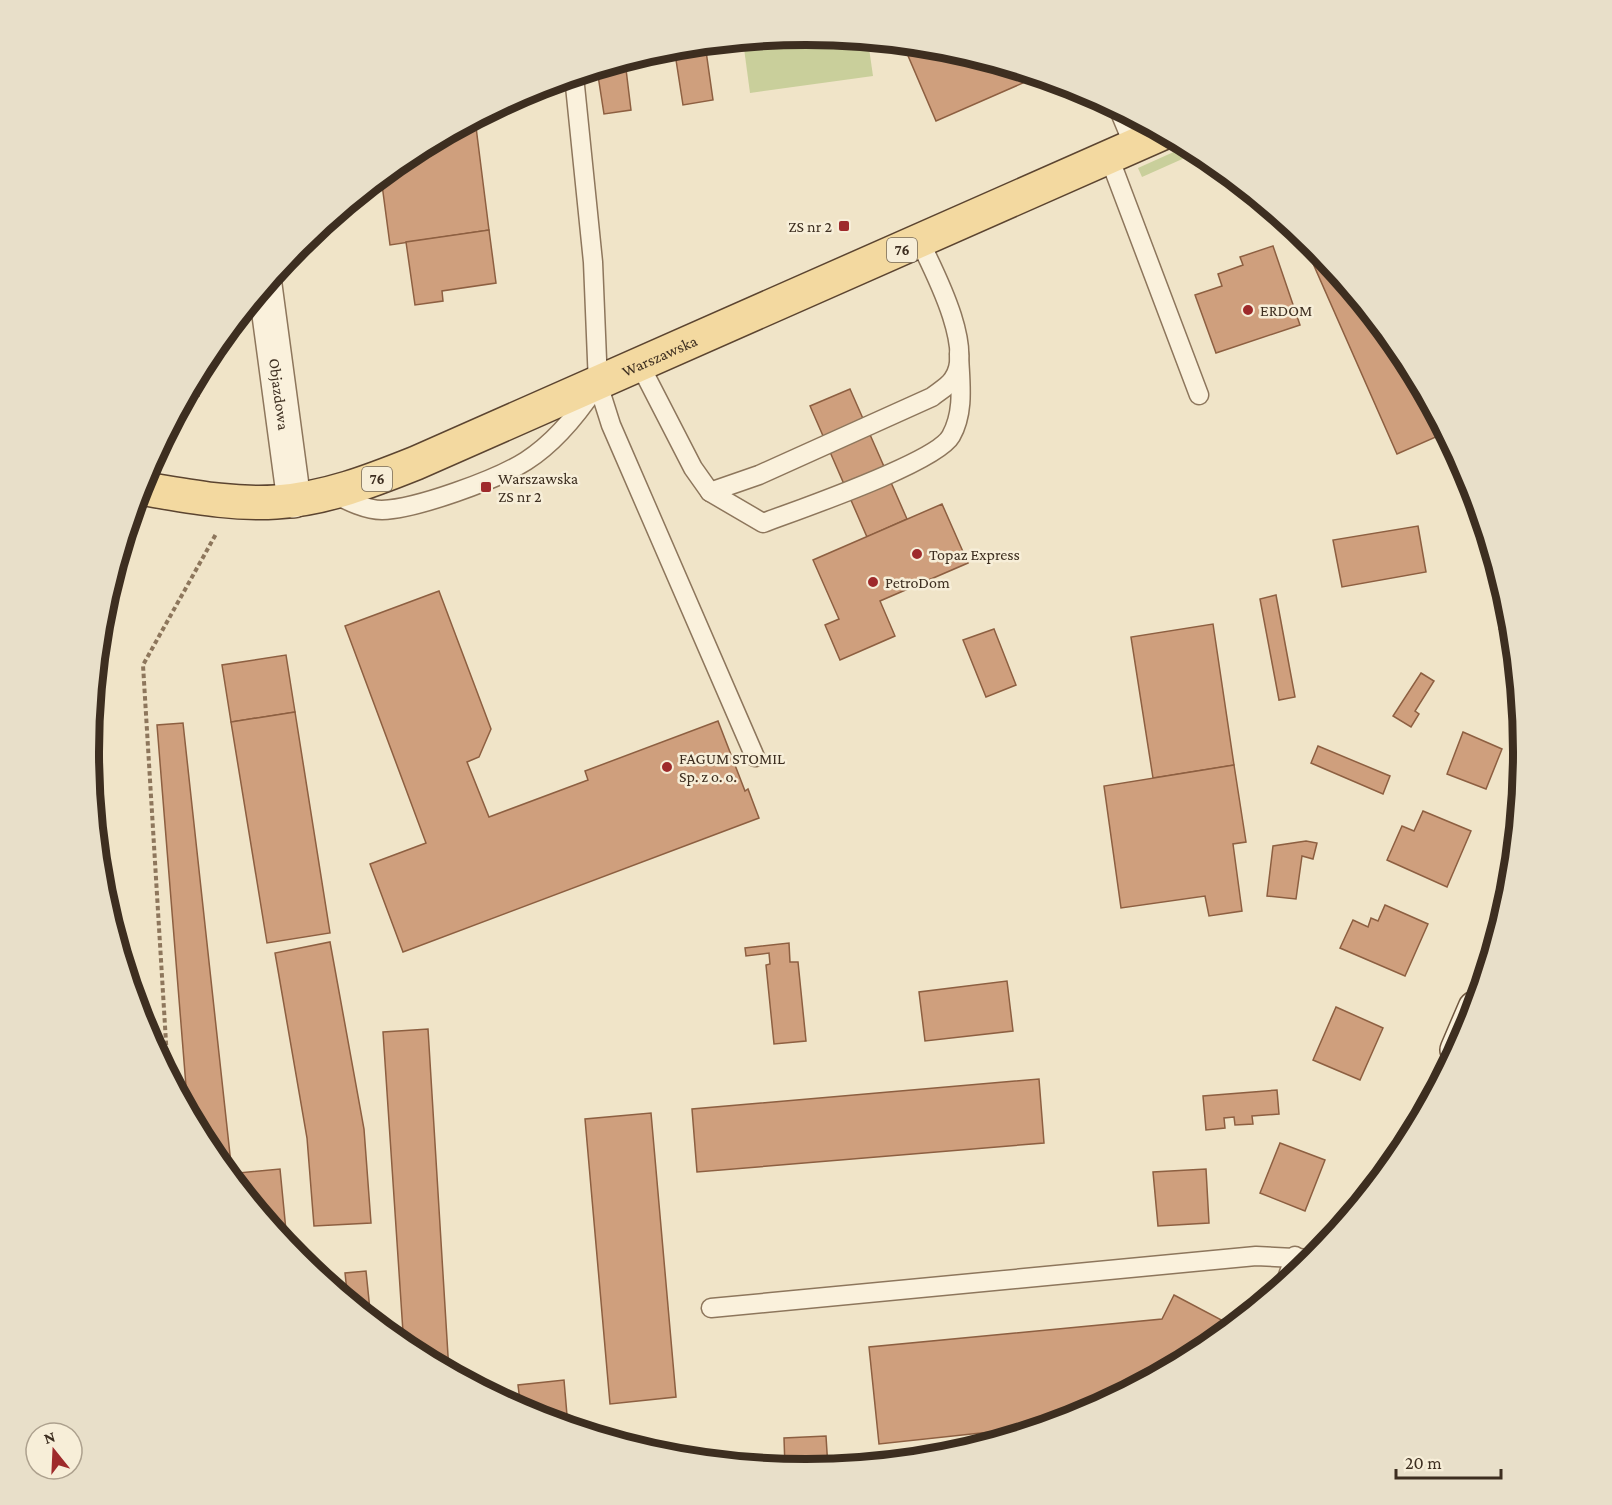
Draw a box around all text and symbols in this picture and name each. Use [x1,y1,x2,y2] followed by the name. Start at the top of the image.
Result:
[788,218,832,235] place label: ZS nr 2
[837,219,851,233] marker: ZS nr 2
[887,238,917,262] road number: 76
[1260,302,1312,319] place label: ERDOM
[1241,303,1255,317] marker: ERDOM
[619,331,700,379] street label: Warszawska
[266,357,293,432] street label: Objazdowa
[362,467,392,491] road number: 76
[498,470,579,505] place label: Warszawska ZS nr 2
[479,480,493,494] marker: Warszawska ZS nr 2
[929,546,1020,564] place label: Topaz Express
[910,547,924,561] marker: Topaz Express
[885,574,950,591] place label: PetroDom
[866,575,880,589] marker: PetroDom
[679,750,785,786] place label: FAGUM STOMIL Sp. z o. o.
[660,760,674,774] marker: FAGUM STOMIL Sp. z o. o.
[24,1421,84,1481] north arrow
[42,1427,57,1447] text: N
[1396,1442,1501,1480] scale bar
[1405,1453,1442,1473] text: 20 m

